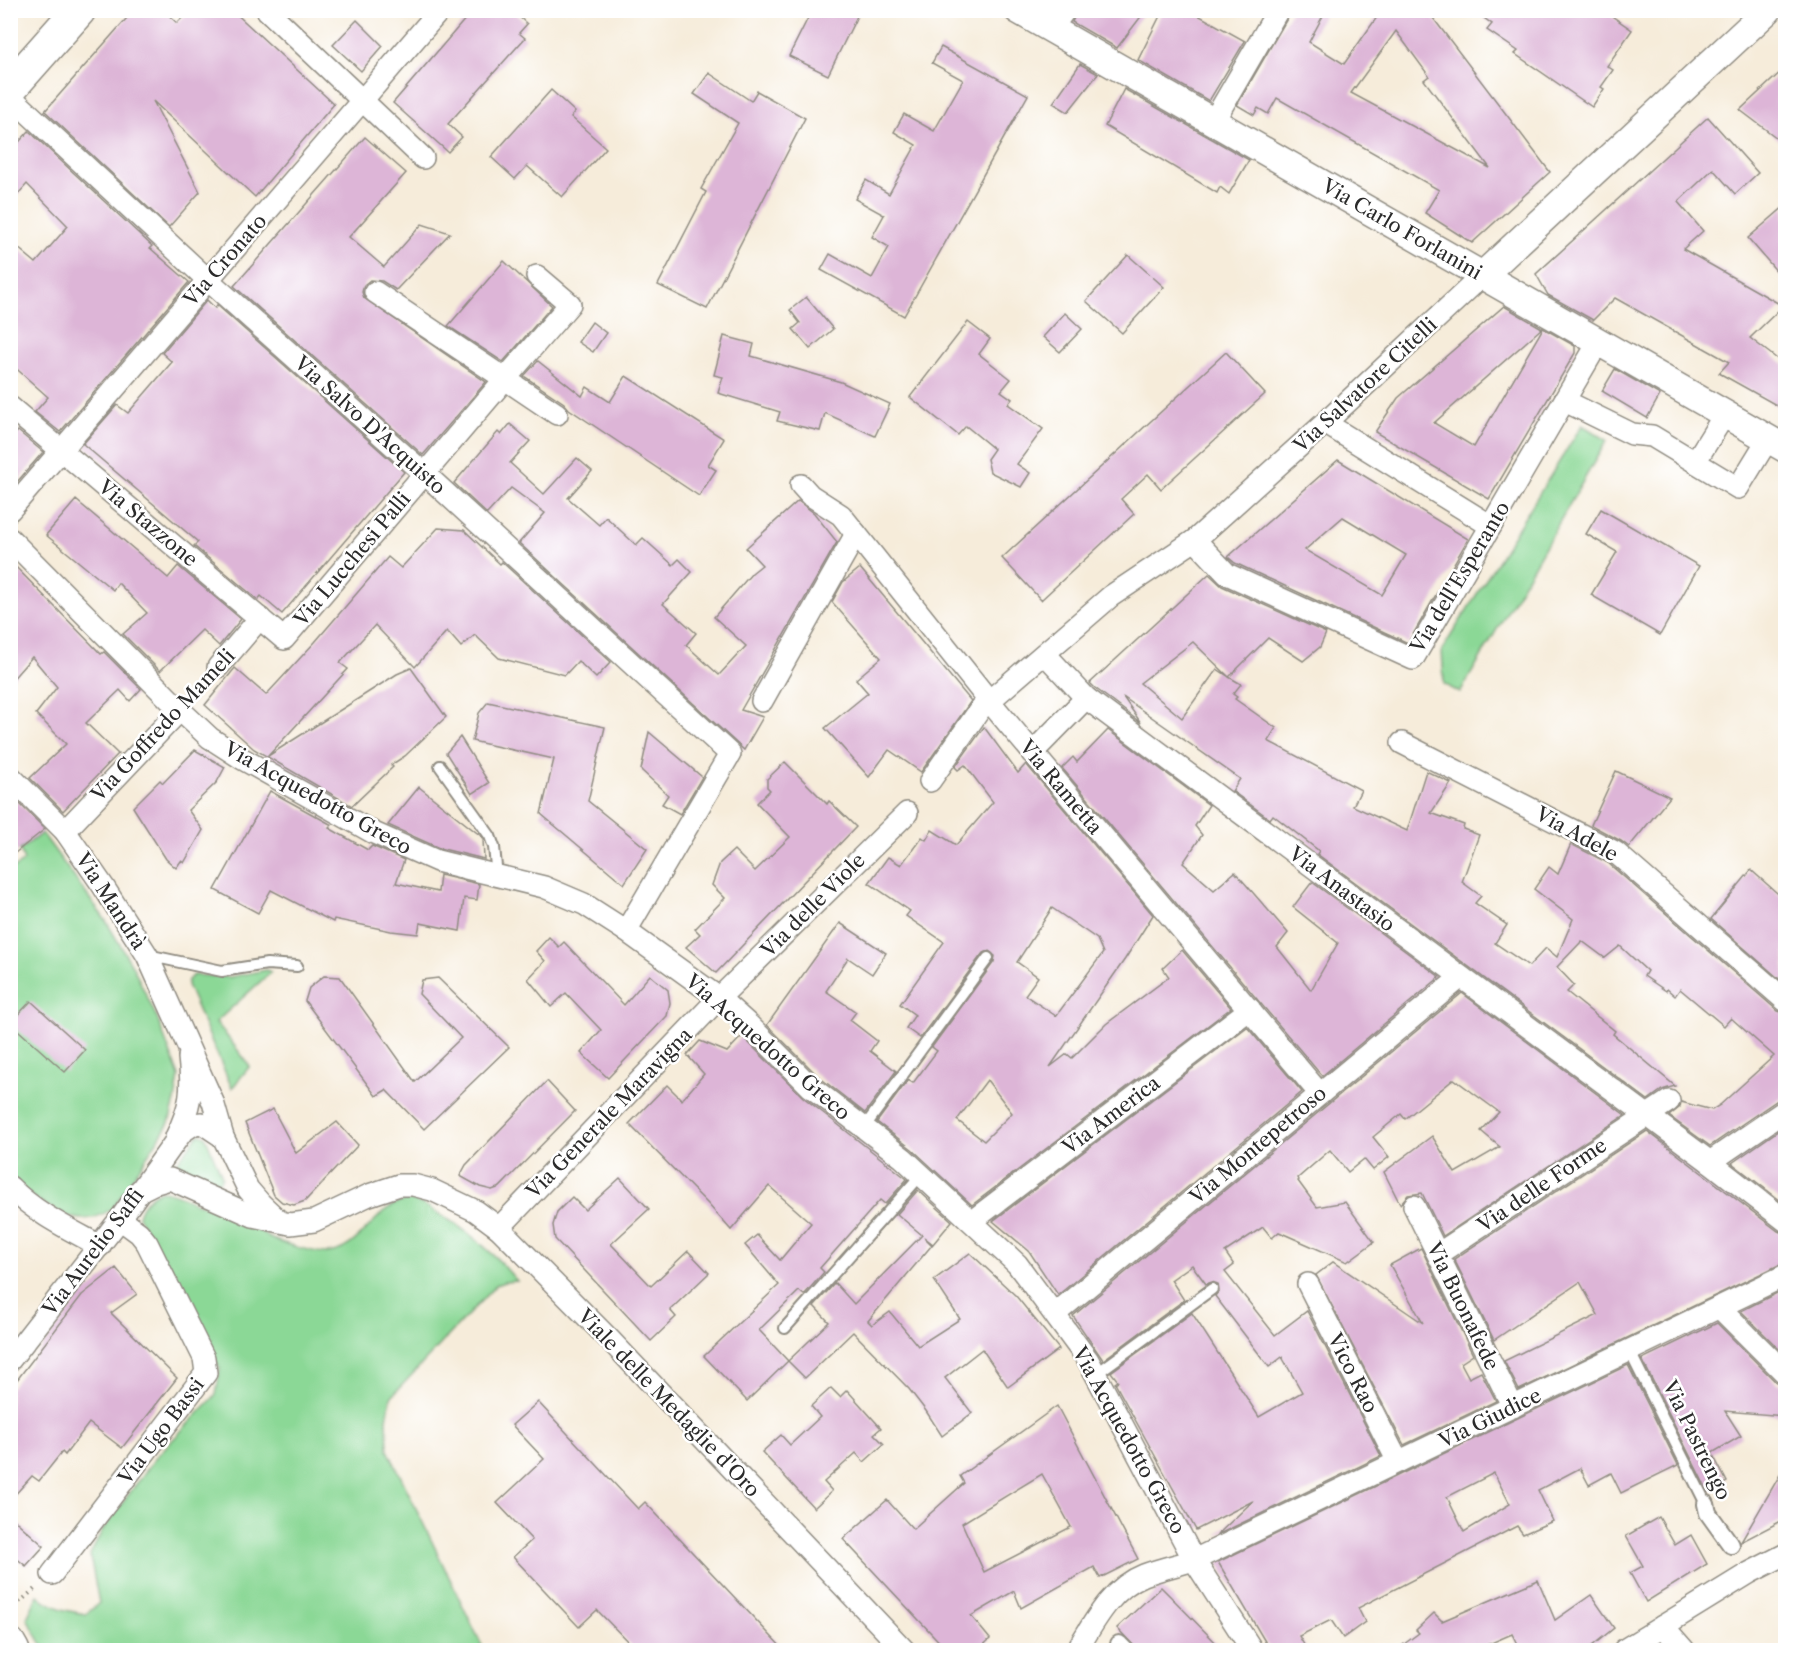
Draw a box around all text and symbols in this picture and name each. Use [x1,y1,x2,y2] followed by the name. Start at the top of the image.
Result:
[1317,173,1486,285] street label: Via Carlo Forlanini
[178,209,272,312] street label: Via Cronato
[1288,312,1442,458] street label: Via Salvatore Citelli
[289,350,450,499] street label: Via Salvo D'Acquisto
[93,474,203,572] street label: Via Stazzone
[288,487,415,632] street label: Via Lucchesi Palli
[1405,497,1515,658] street label: Via dell'Esperanto
[85,644,240,807] street label: Via Goffredo Mameli
[1014,734,1108,839] street label: Via Rametta
[219,736,416,859] street label: Via Acquedotto Greco
[1531,801,1622,866] street label: Via Adele
[1283,841,1400,937] street label: Via Anastasio
[70,847,151,954] street label: Via Mandrà
[755,848,870,963] street label: Via delle Viole
[680,968,855,1125] street label: Via Acquedotto Greco
[520,1022,697,1204] street label: Via Generale Maravigna
[1057,1070,1165,1160] street label: Via America
[1184,1081,1331,1210] street label: Via Montepetroso
[1472,1133,1611,1238] street label: Via delle Forme
[37,1184,149,1321] street label: Via Aurelio Saffi
[1421,1237,1504,1374] street label: Via Buonafede
[572,1303,765,1502] street label: Viale delle Medaglie d'Oro
[1322,1328,1383,1417] street label: Vico Rao
[1067,1341,1190,1538] street label: Via Acquedotto Greco
[113,1373,209,1490] street label: Via Ugo Bassi
[1657,1375,1736,1504] street label: Via Pastrengo
[1434,1383,1545,1453] street label: Via Giudice

